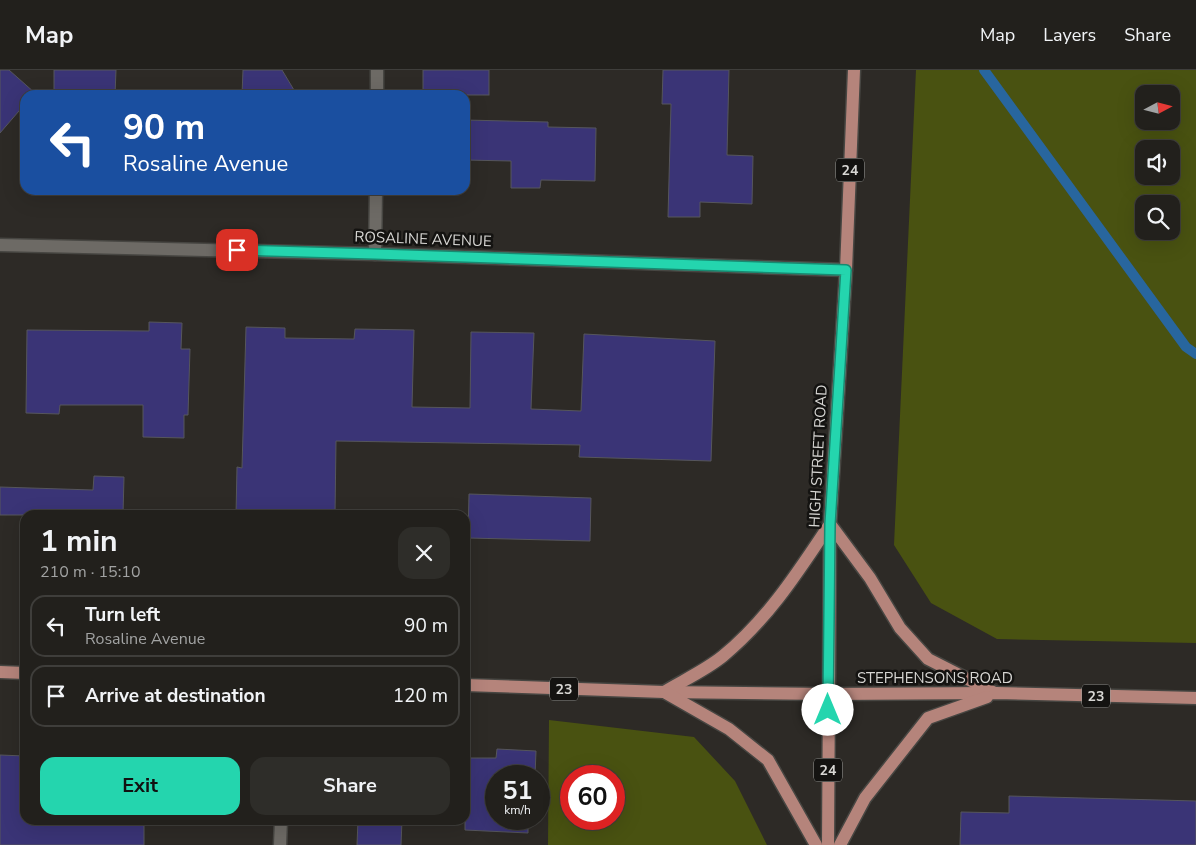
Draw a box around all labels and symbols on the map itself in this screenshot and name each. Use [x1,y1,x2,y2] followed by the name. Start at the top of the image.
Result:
[1135,85,1180,130] north arrow
[836,158,864,182] road number: 24
[354,227,492,251] street label: ROSALINE AVENUE
[216,229,258,271] pin
[804,384,832,528] street label: HIGH STREET ROAD
[857,668,1013,688] street label: STEPHENSONS ROAD
[550,678,578,700] road number: 23
[801,683,853,735] position arrow
[1082,684,1110,708] road number: 23
[814,758,842,782] road number: 24
[560,765,625,830] speed limit sign: 60

